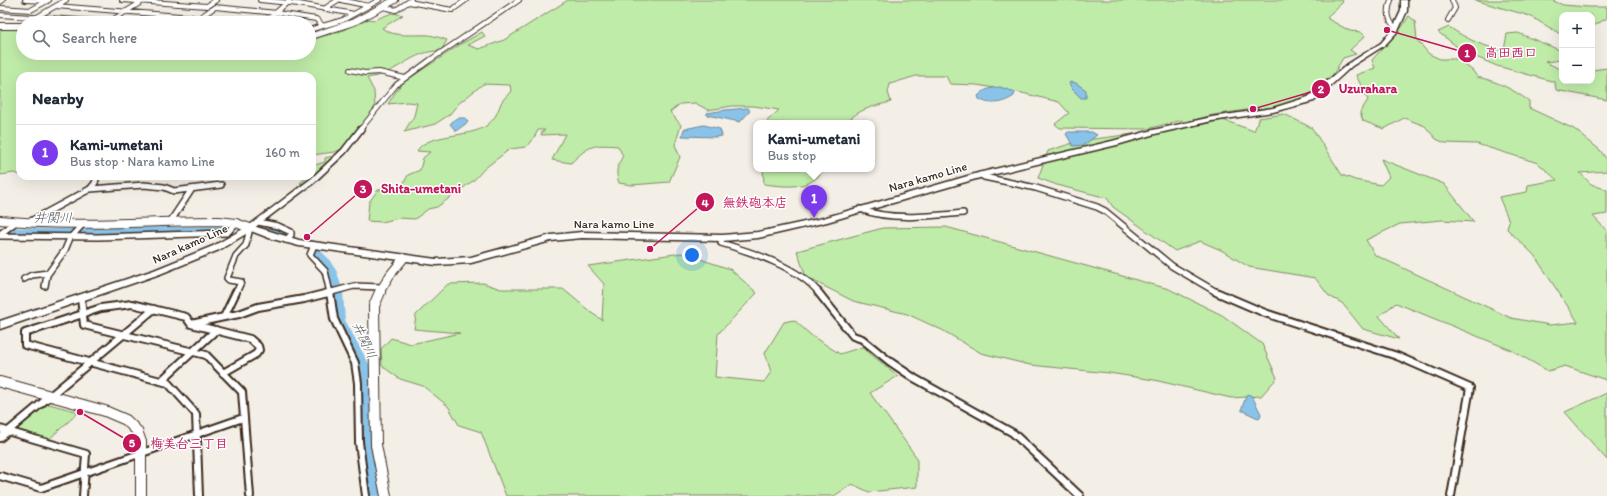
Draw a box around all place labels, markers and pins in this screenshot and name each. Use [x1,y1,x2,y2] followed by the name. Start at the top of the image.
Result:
[1457,40,1545,65] callout: 高田西口
[1311,76,1406,101] callout: Uzurahara
[353,176,469,201] callout: Shita-umetani
[801,185,827,218] pin: 1
[695,190,796,215] callout: 無鉄砲本店
[122,431,236,456] callout: 梅美台三丁目

